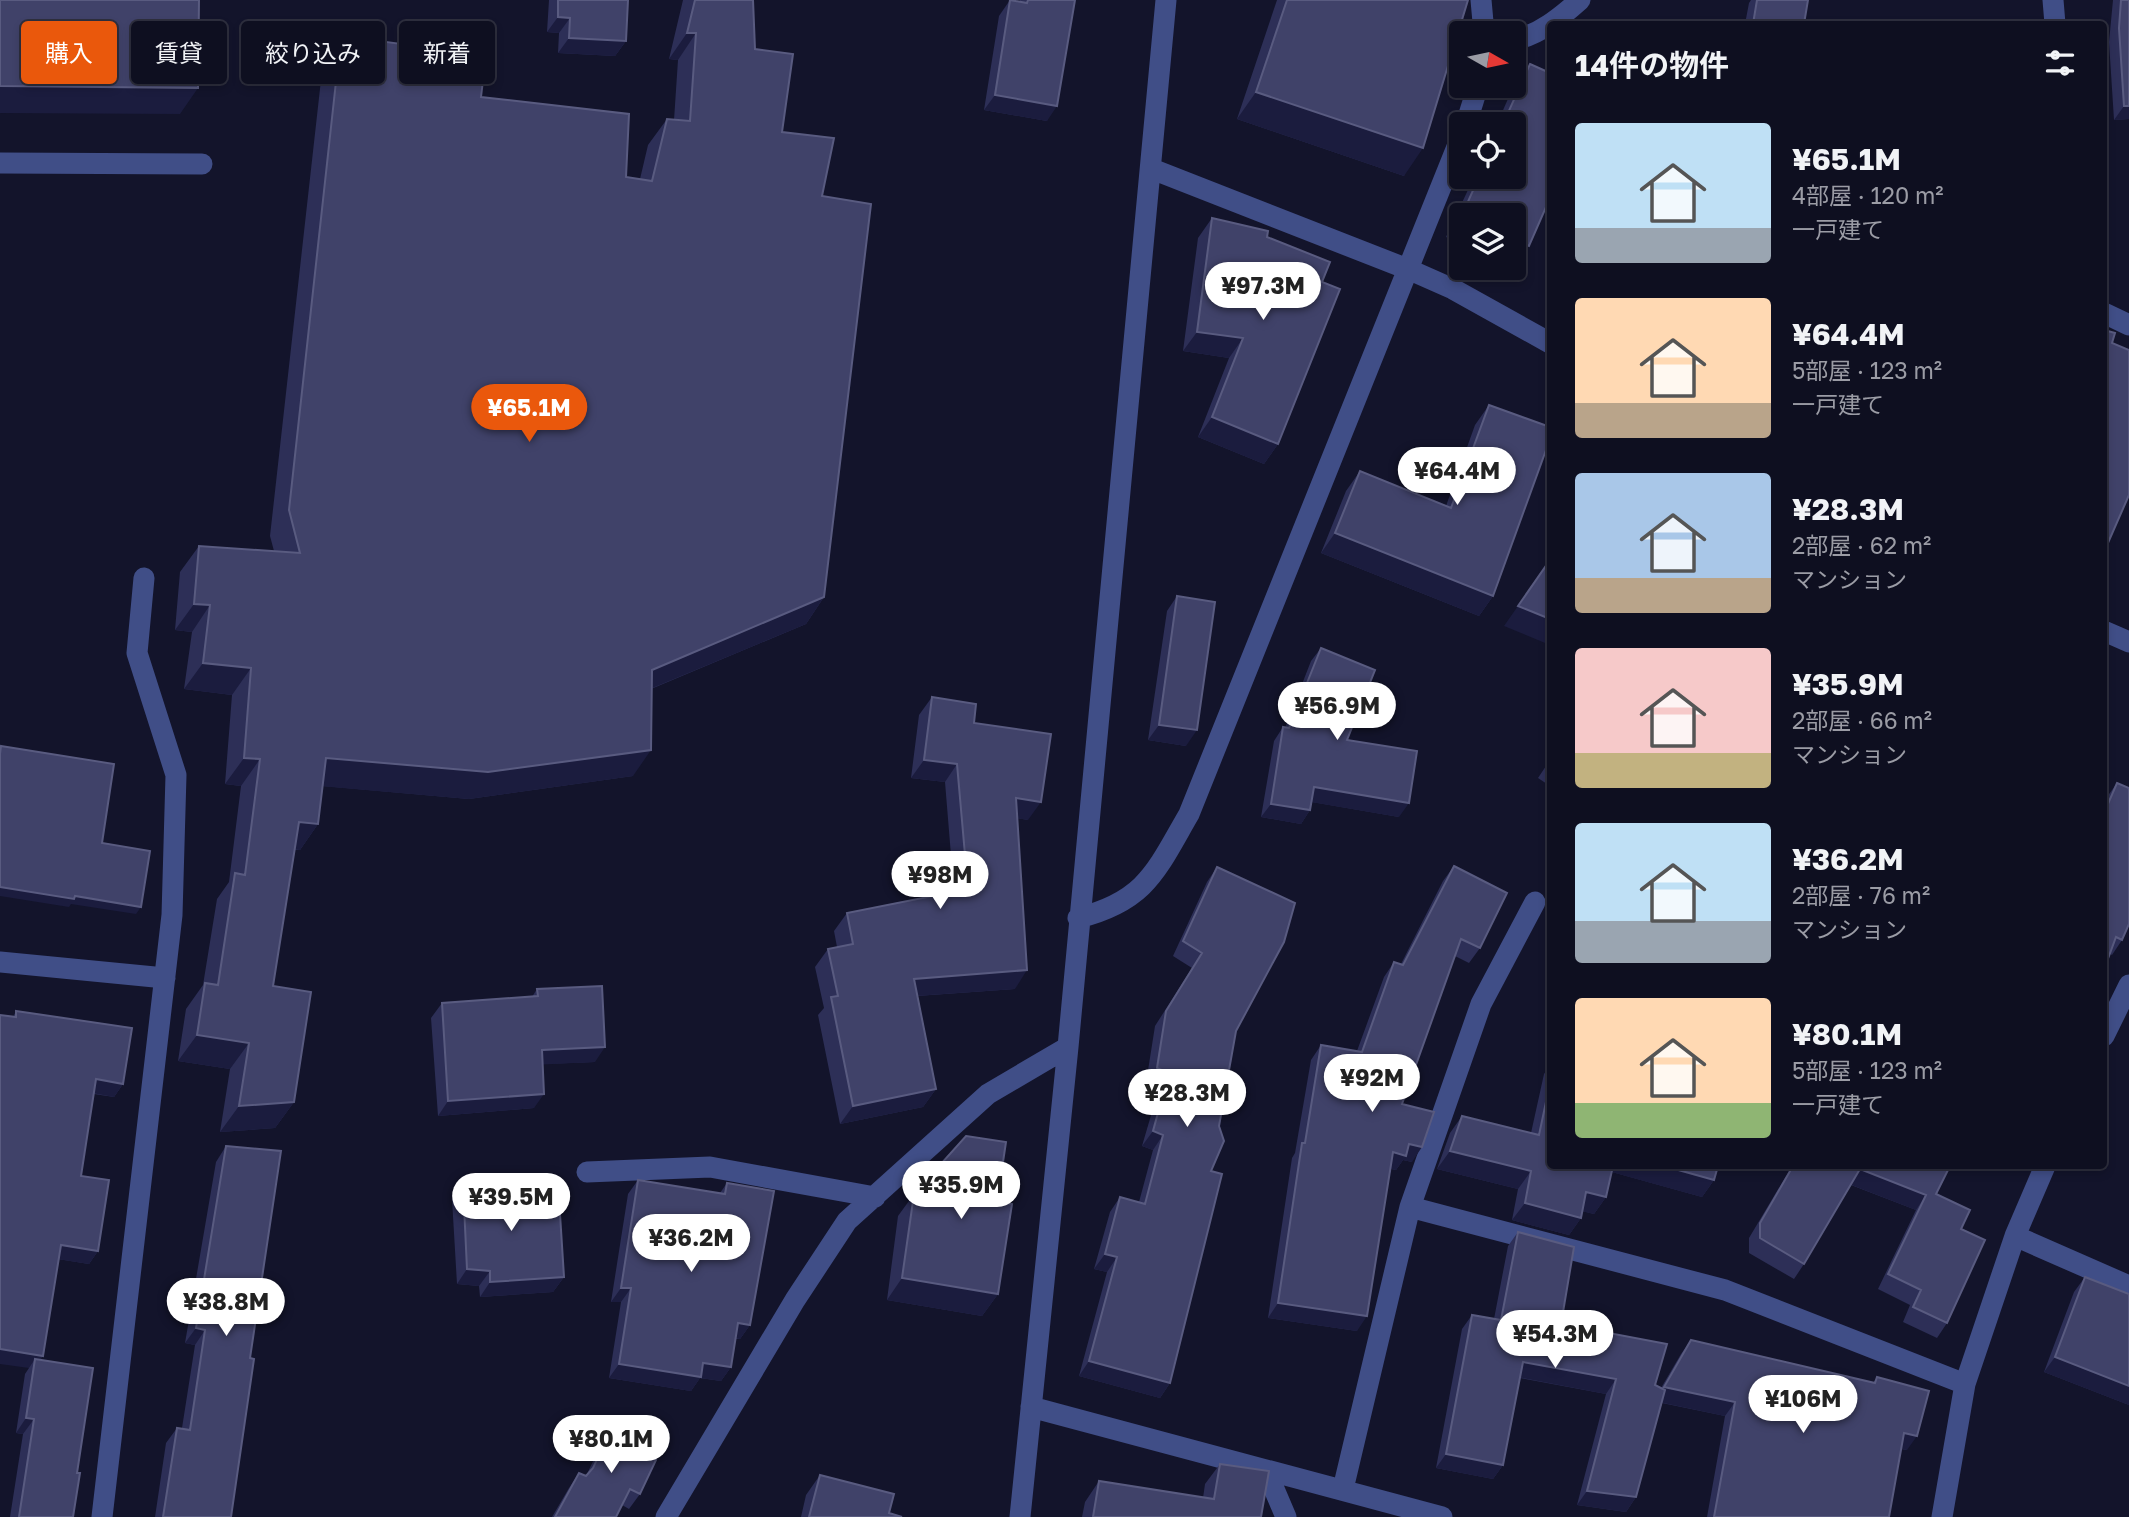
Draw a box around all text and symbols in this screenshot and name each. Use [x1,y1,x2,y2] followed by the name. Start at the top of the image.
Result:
[21,21,117,84] chip: 購入
[131,21,227,84] chip: 賃貸
[241,21,385,84] chip: 絞り込み
[399,21,495,84] chip: 新着
[1449,21,1526,98] north arrow
[1449,21,1526,280] map controls
[2041,44,2079,82] icon: filters
[1575,47,1729,83] text: 14件の物件
[1449,112,1526,189] button: locate
[1792,141,1901,177] text: ¥65.1M
[1631,151,1715,235] icon: home
[1792,181,1944,209] text: 4部屋 · 120 m²
[1449,203,1526,280] button: layers
[1792,215,1884,243] text: 一戸建て
[1206,262,1320,322] pin: ¥97.3M
[1221,271,1305,299] text: ¥97.3M
[1792,316,1905,352] text: ¥64.4M
[1631,326,1715,410] icon: home
[1792,356,1942,384] text: 5部屋 · 123 m²
[472,384,586,444] pin: ¥65.1M
[1792,390,1884,418] text: 一戸建て
[487,393,571,421] text: ¥65.1M
[1400,448,1514,507] pin: ¥64.4M
[1414,456,1500,484] text: ¥64.4M
[1792,491,1904,527] text: ¥28.3M
[1631,501,1715,585] icon: home
[1792,531,1931,559] text: 2部屋 · 62 m²
[1792,565,1907,593] text: マンション
[1792,666,1904,702] text: ¥35.9M
[1631,676,1715,760] icon: home
[1280,682,1394,742] pin: ¥56.9M
[1294,691,1380,719] text: ¥56.9M
[1792,706,1932,734] text: 2部屋 · 66 m²
[1792,740,1907,768] text: マンション
[1792,841,1904,877] text: ¥36.2M
[1631,851,1715,935] icon: home
[899,852,981,911] pin: ¥98M
[908,860,972,888] text: ¥98M
[1792,881,1930,909] text: 2部屋 · 76 m²
[1792,915,1907,943] text: マンション
[1792,1016,1902,1052] text: ¥80.1M
[1631,1026,1715,1110] icon: home
[1331,1054,1413,1114] pin: ¥92M
[1792,1056,1942,1084] text: 5部屋 · 123 m²
[1340,1063,1404,1091] text: ¥92M
[1130,1070,1244,1129] pin: ¥28.3M
[1144,1078,1230,1106] text: ¥28.3M
[1792,1090,1884,1118] text: 一戸建て
[904,1162,1018,1221] pin: ¥35.9M
[918,1170,1004,1198] text: ¥35.9M
[454,1174,568,1233] pin: ¥39.5M
[468,1182,554,1210] text: ¥39.5M
[634,1214,748,1274] pin: ¥36.2M
[648,1223,734,1251] text: ¥36.2M
[169,1278,283,1338] pin: ¥38.8M
[183,1287,269,1315] text: ¥38.8M
[1498,1310,1612,1370] pin: ¥54.3M
[1512,1319,1598,1347] text: ¥54.3M
[1754,1376,1852,1435] pin: ¥106M
[1764,1384,1842,1412] text: ¥106M
[554,1416,668,1475] pin: ¥80.1M
[569,1424,653,1452] text: ¥80.1M

